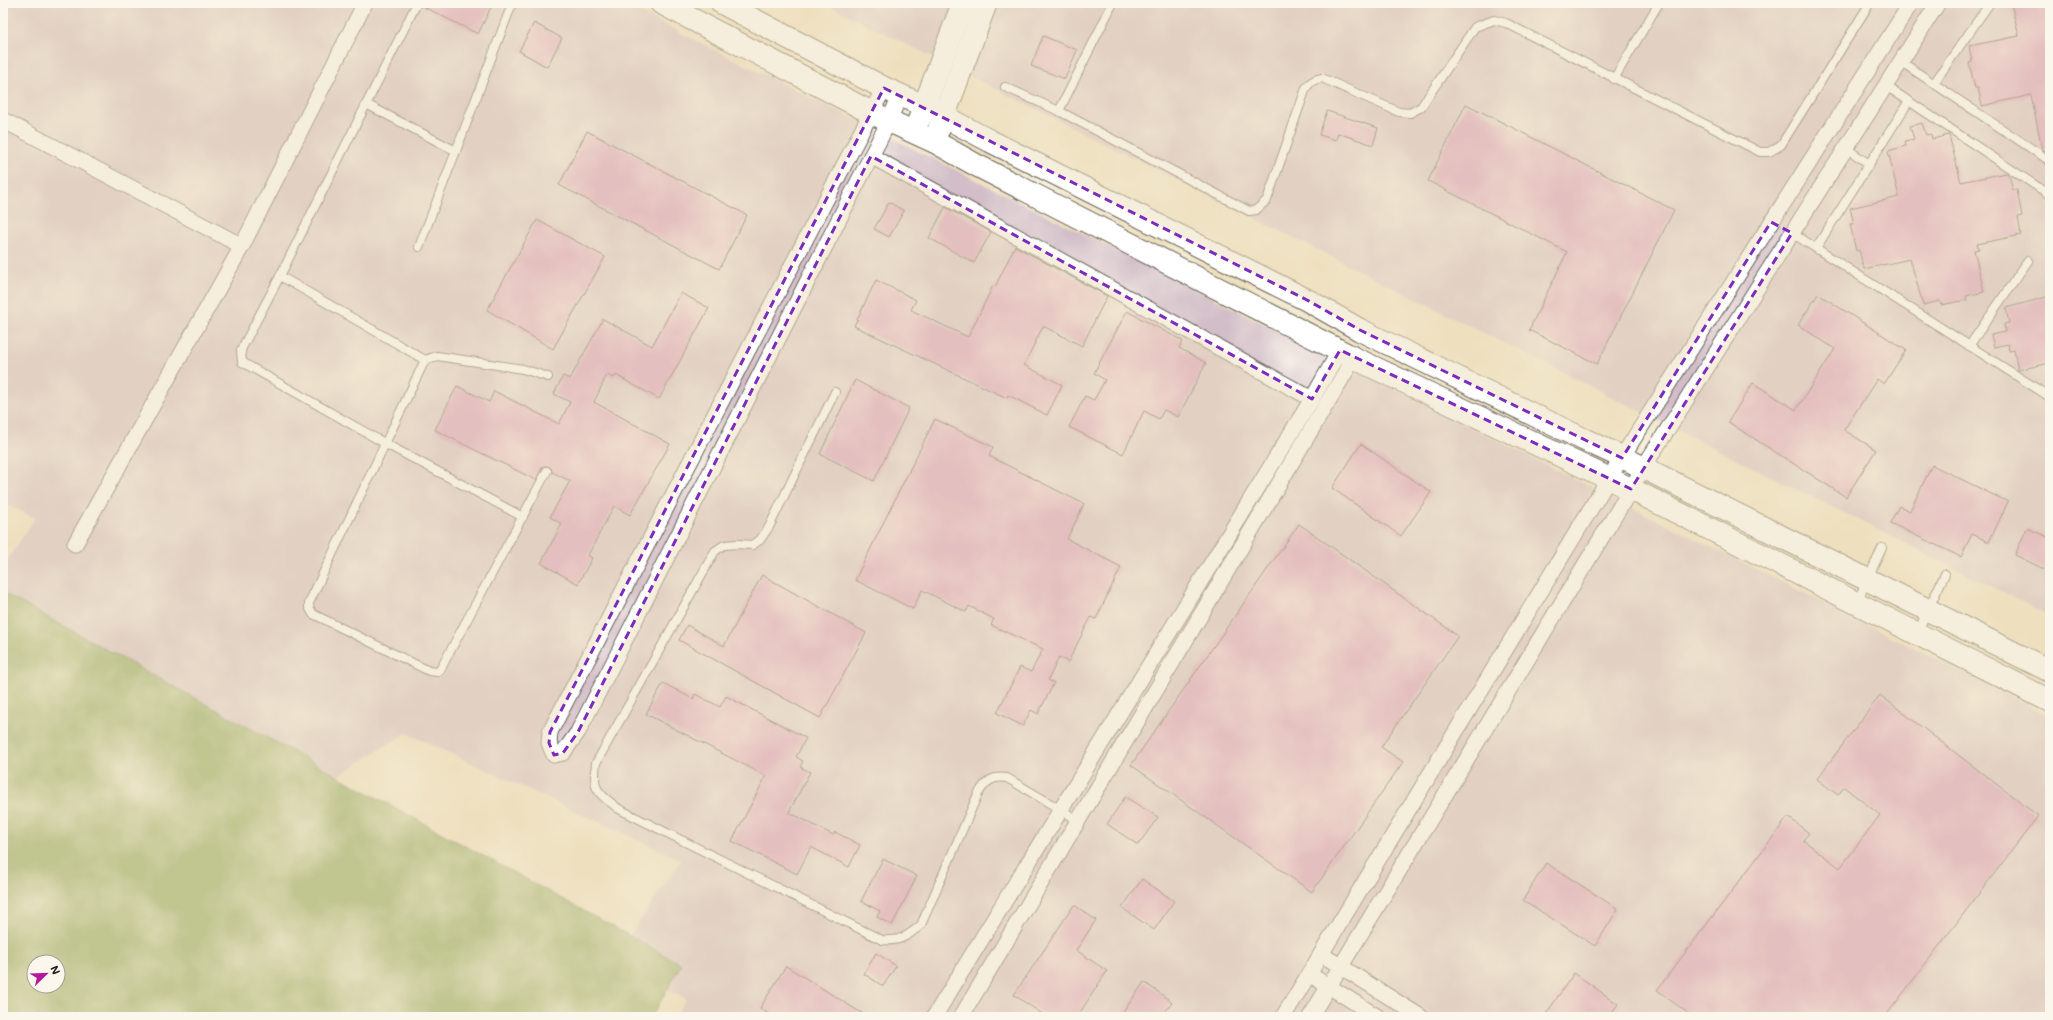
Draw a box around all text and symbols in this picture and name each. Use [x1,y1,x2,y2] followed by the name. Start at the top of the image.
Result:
[26,954,66,994] north arrow
[47,963,64,977] text: N

